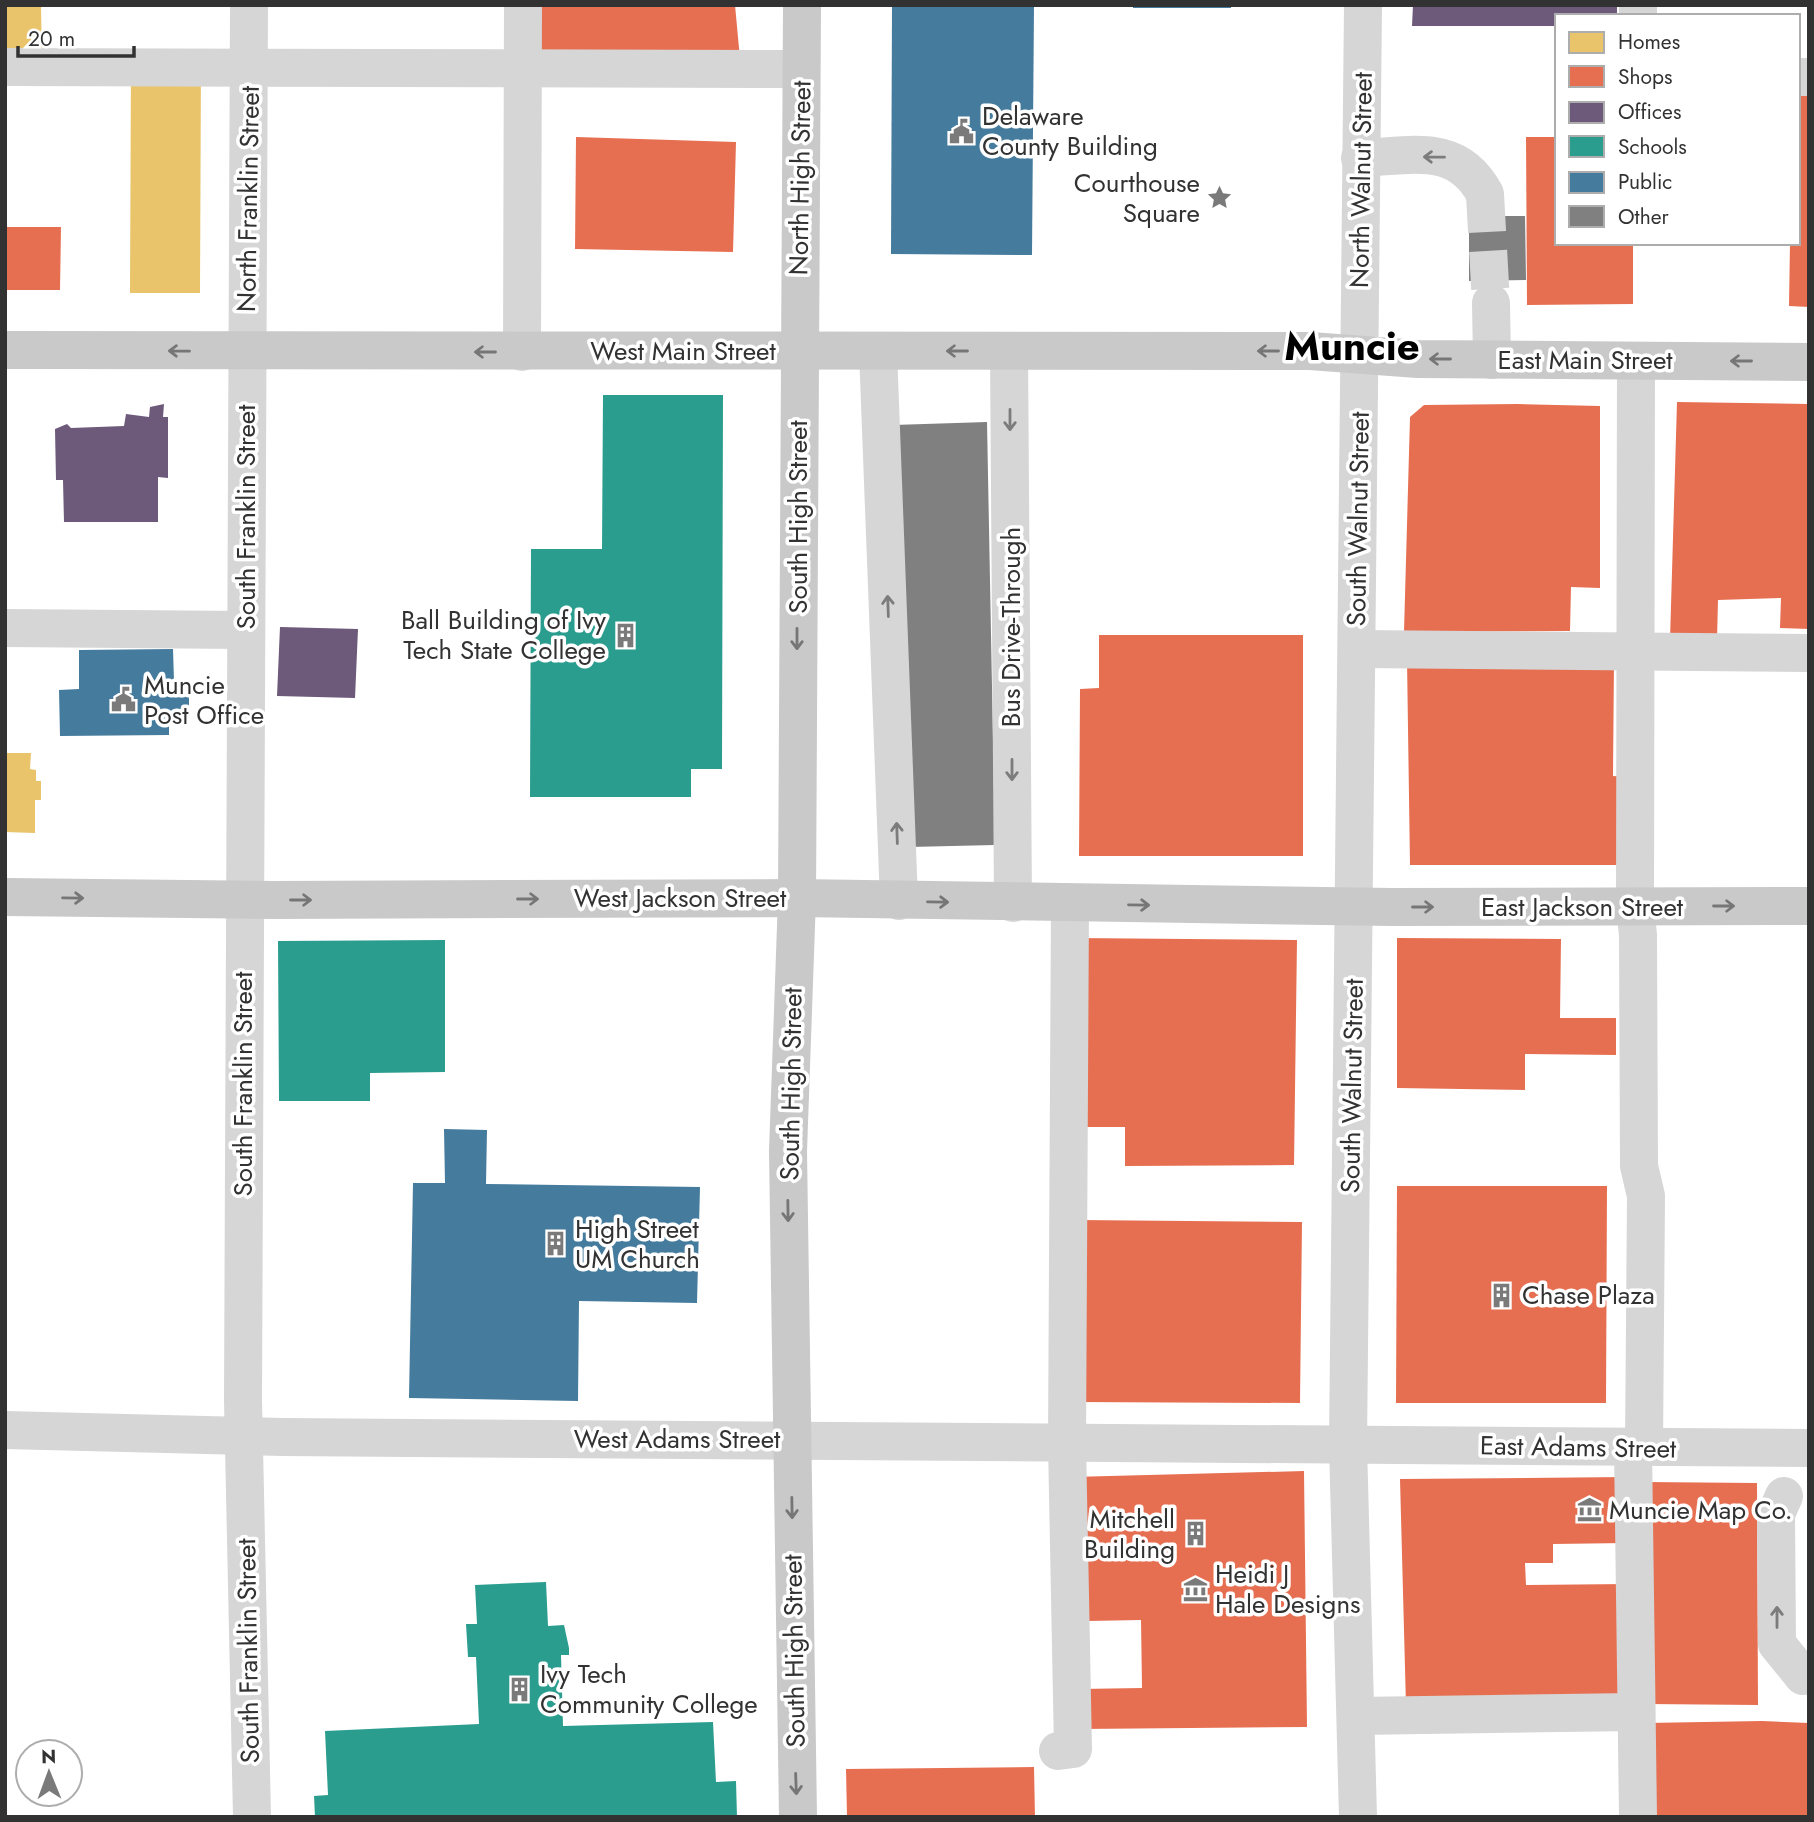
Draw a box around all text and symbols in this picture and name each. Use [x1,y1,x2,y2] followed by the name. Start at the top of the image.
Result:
[18,14,133,58] scale bar
[1555,14,1800,245] legend
[28,24,75,54] text: 20 m
[1618,27,1680,57] text: Homes
[1618,62,1672,92] text: Shops
[1340,71,1382,288] street label: North Walnut Street
[779,80,821,276] street label: North High Street
[227,85,269,312] street label: North Franklin Street
[982,97,1158,165] place label: Delaware County Building
[1618,97,1681,127] text: Offices
[948,117,976,145] public building icon: Delaware County Building
[1618,132,1687,162] text: Schools
[1423,150,1446,164] one-way arrow
[1074,164,1200,232] place label: Courthouse Square
[1618,167,1672,197] text: Public
[1206,184,1234,212] place icon: Courthouse Square
[1618,202,1669,232] text: Other
[1284,317,1420,375] district label: Muncie
[590,332,776,370] street label: West Main Street
[1497,341,1673,379] street label: East Main Street
[167,344,190,358] one-way arrow
[946,344,969,358] one-way arrow
[1257,344,1280,358] one-way arrow
[474,345,497,359] one-way arrow
[1428,352,1451,366] one-way arrow
[1729,354,1752,368] one-way arrow
[227,404,265,630] street label: South Franklin Street
[1003,408,1017,431] one-way arrow
[1337,411,1379,627] street label: South Walnut Street
[779,420,817,614] street label: South High Street
[992,527,1030,727] street label: Bus Drive-Through
[881,594,894,617] one-way arrow
[401,601,607,669] place label: Ball Building of Ivy Tech State College
[612,621,640,649] building icon: Ball Building of Ivy Tech State College
[790,628,804,651] one-way arrow
[144,666,264,734] place label: Muncie Post Office
[110,686,138,714] public building icon: Muncie Post Office
[1005,758,1019,781] one-way arrow
[890,822,903,845] one-way arrow
[574,879,787,917] street label: West Jackson Street
[1481,888,1684,926] street label: East Jackson Street
[62,891,85,904] one-way arrow
[517,892,540,906] one-way arrow
[289,893,312,907] one-way arrow
[926,895,949,908] one-way arrow
[1127,898,1150,912] one-way arrow
[1712,899,1735,913] one-way arrow
[1411,900,1434,914] one-way arrow
[224,971,262,1197] street label: South Franklin Street
[1331,978,1373,1194] street label: South Walnut Street
[770,986,812,1181] street label: South High Street
[782,1199,795,1222] one-way arrow
[575,1210,700,1278] place label: High Street UM Church
[541,1230,569,1258] building icon: High Street UM Church
[1522,1276,1655,1314] place label: Chase Plaza
[1488,1281,1516,1309] building icon: Chase Plaza
[574,1420,781,1458] street label: West Adams Street
[1479,1426,1677,1468] street label: East Adams Street
[1609,1491,1792,1529] place label: Muncie Map Co.
[785,1496,799,1519] one-way arrow
[1575,1496,1603,1524] museum icon: Muncie Map Co.
[1084,1500,1175,1568] place label: Mitchell Building
[1181,1520,1209,1548] building icon: Mitchell Building
[227,1537,269,1764] street label: South Franklin Street
[773,1553,815,1748] street label: South High Street
[1215,1555,1361,1623] place label: Heidi J Hale Designs
[1181,1575,1209,1603] museum icon: Heidi J Hale Designs
[1770,1606,1784,1629] one-way arrow
[540,1655,758,1723] place label: Ivy Tech Community College
[506,1675,534,1703] building icon: Ivy Tech Community College
[14,1738,84,1808] north arrow
[41,1743,56,1770] text: N
[790,1772,803,1795] one-way arrow

